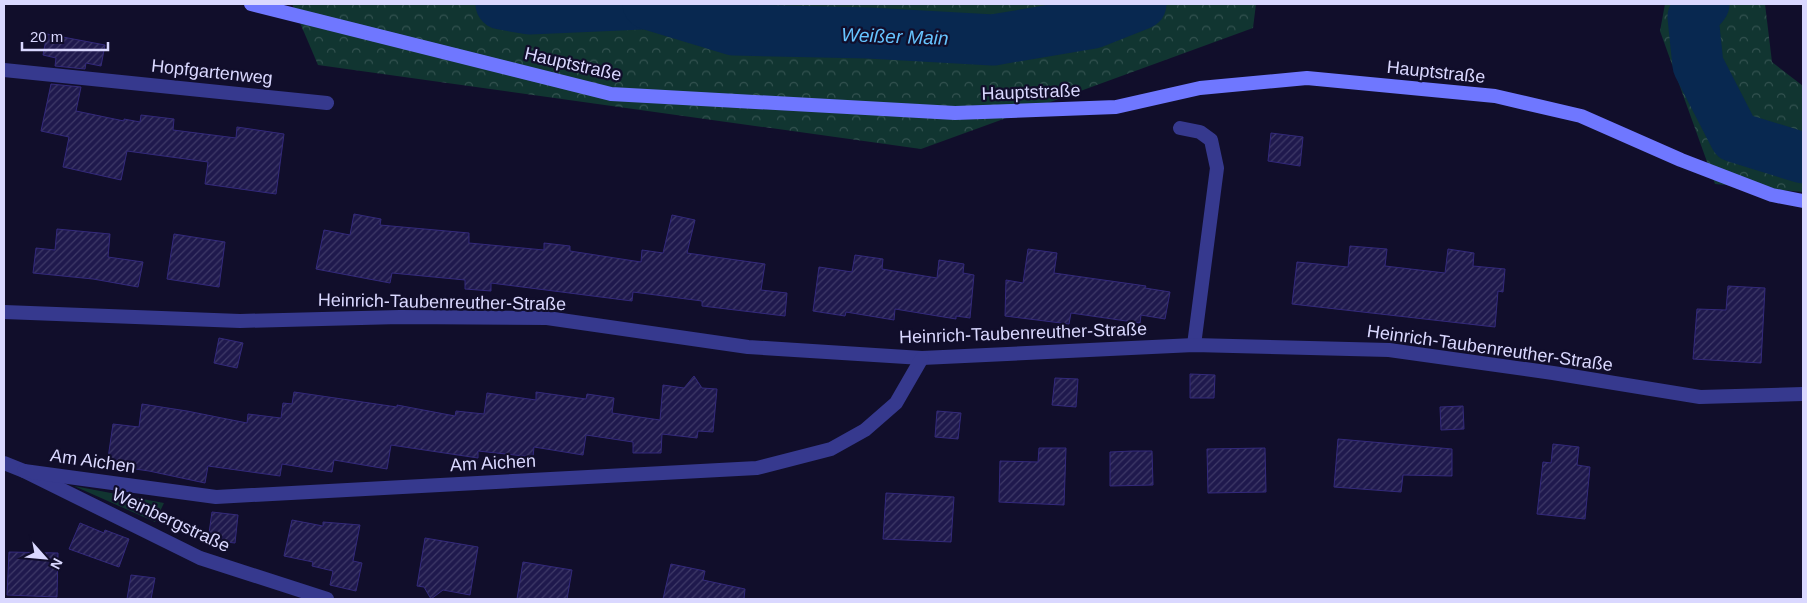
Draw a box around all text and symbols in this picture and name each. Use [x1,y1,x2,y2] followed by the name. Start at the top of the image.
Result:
[22,20,109,52] scale bar
[841,24,949,49] water label: Weißer Main
[30,28,63,45] text: 20 m
[522,43,624,85] street label: Hauptstraße
[150,56,274,88] street label: Hopfgartenweg
[1386,57,1486,87] street label: Hauptstraße
[981,80,1081,104] street label: Hauptstraße
[318,290,566,314] street label: Heinrich-Taubenreuther-Straße
[899,319,1147,347] street label: Heinrich-Taubenreuther-Straße
[1366,321,1614,375] street label: Heinrich-Taubenreuther-Straße
[49,445,137,477] street label: Am Aichen
[450,451,536,475] street label: Am Aichen
[109,484,233,556] street label: Weinbergstraße
[20,533,70,583] north arrow
[47,556,66,572] text: N

